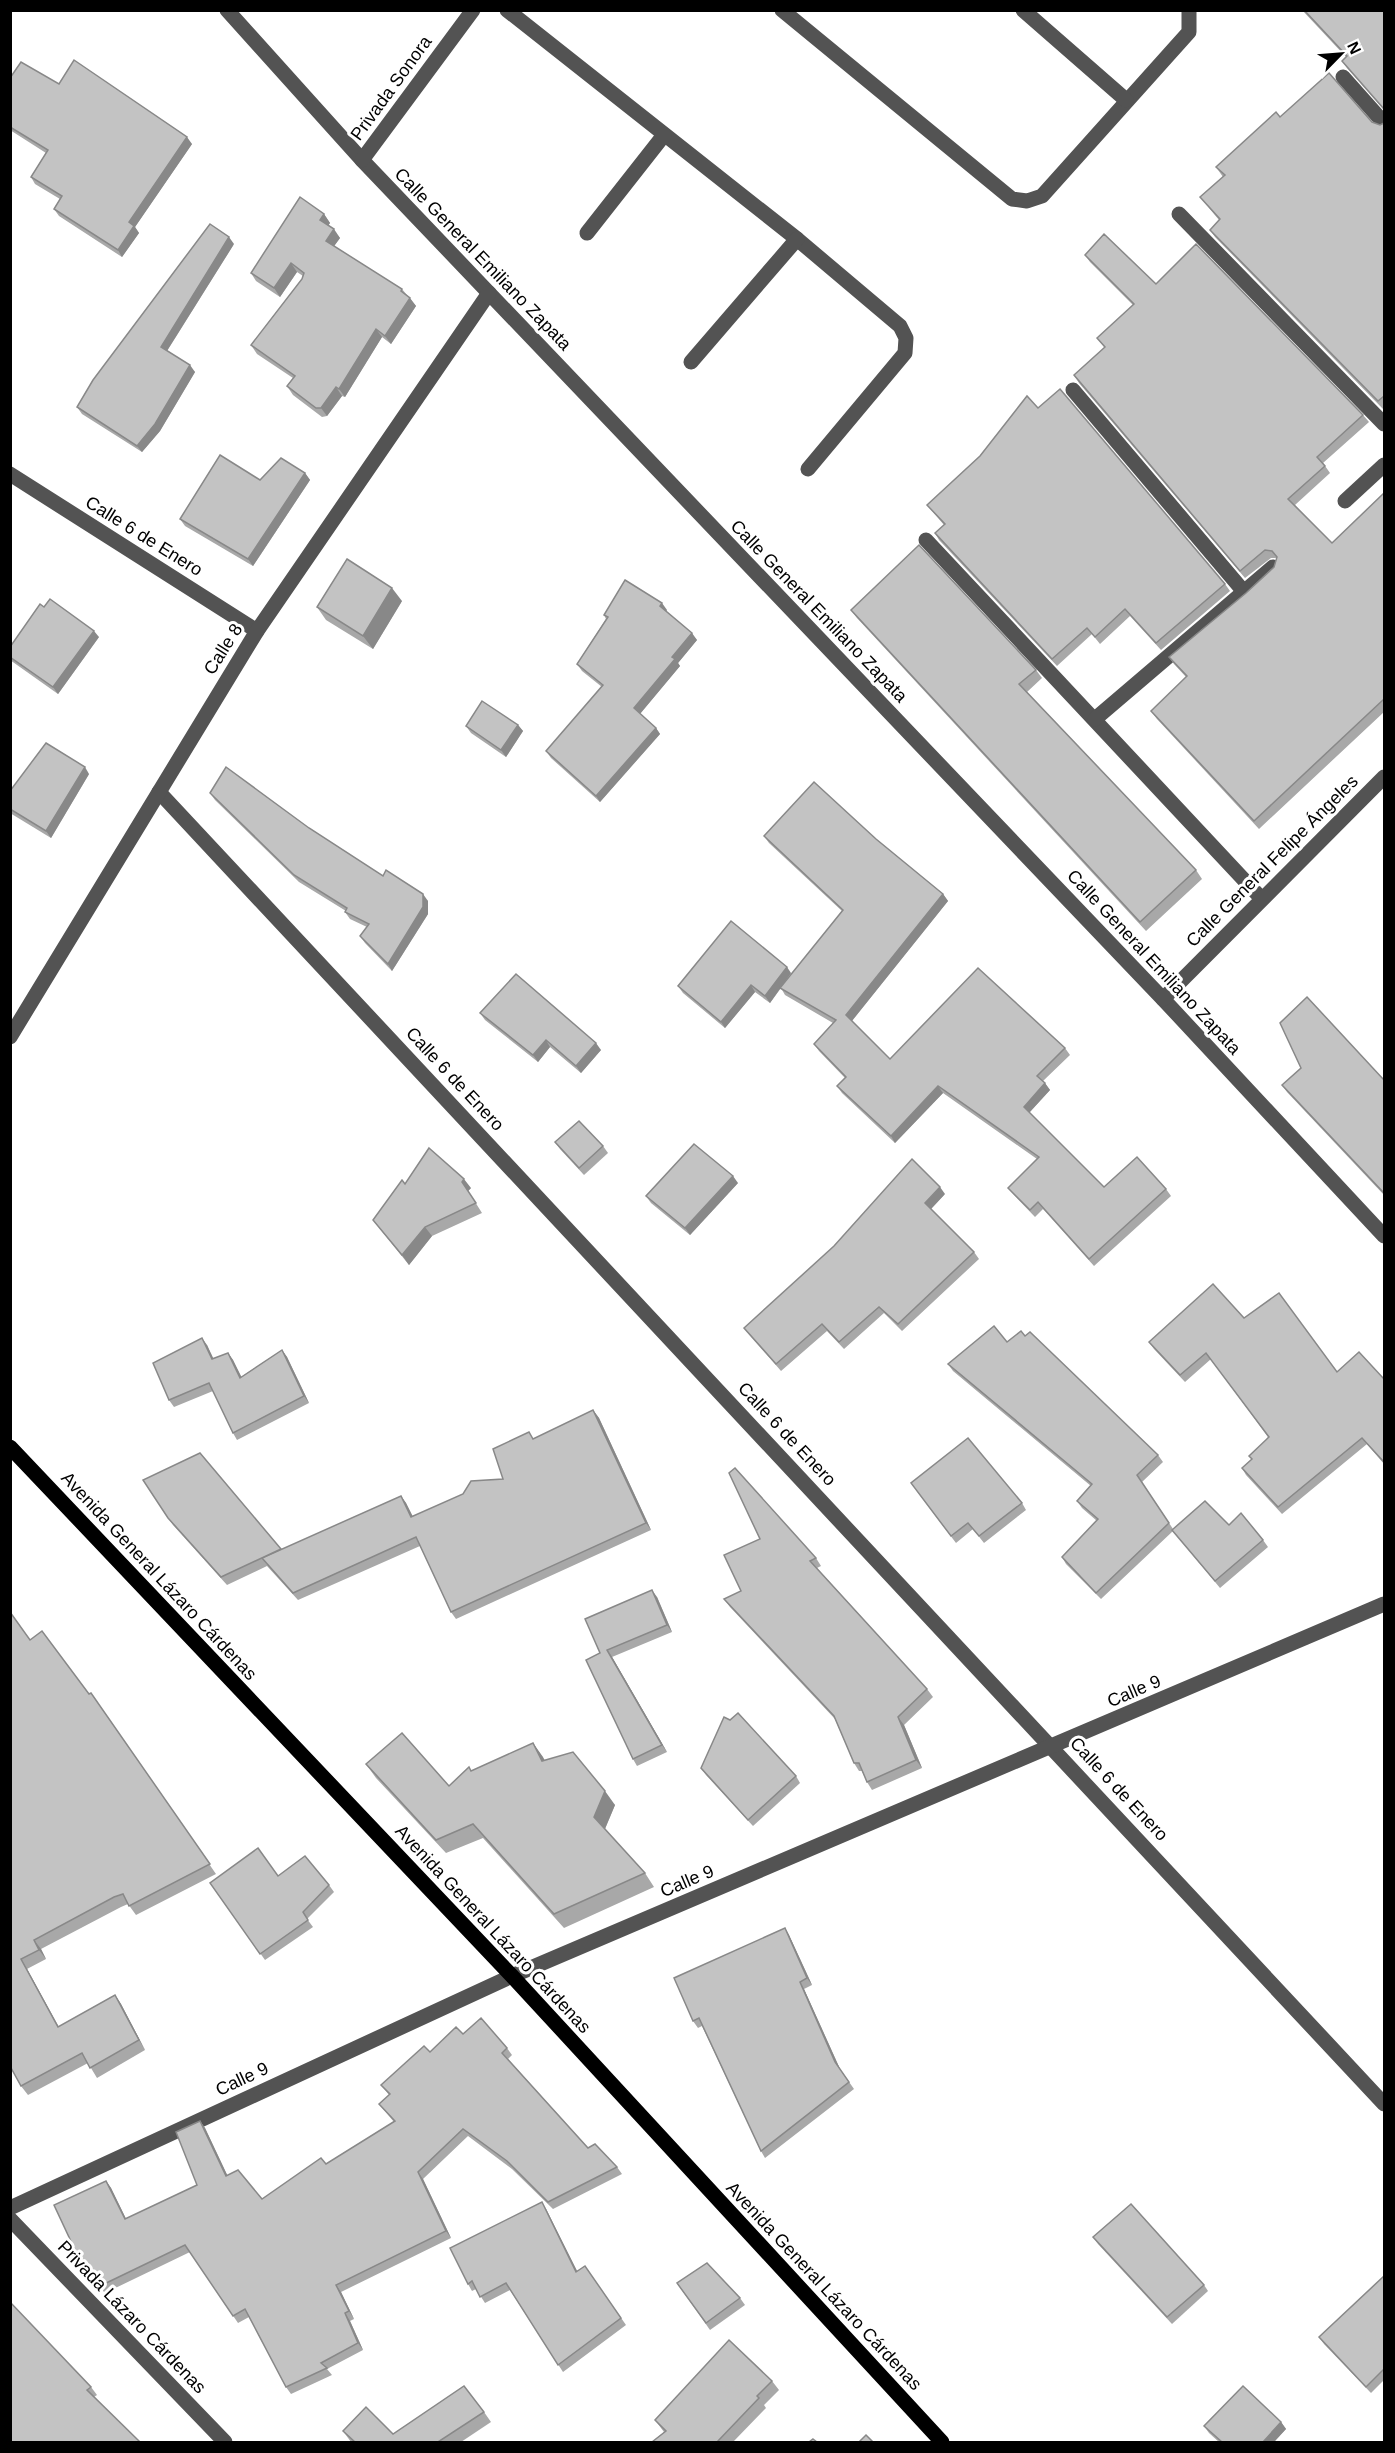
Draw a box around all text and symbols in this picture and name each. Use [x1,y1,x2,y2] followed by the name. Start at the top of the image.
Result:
[1311,24,1371,84] north arrow
[346,31,436,144] street label: Privada Sonora
[1344,39,1364,57] text: N
[391,164,576,355] street label: Calle General Emiliano Zapata
[82,492,206,580] street label: Calle 6 de Enero
[727,516,912,707] street label: Calle General Emiliano Zapata
[200,620,246,678] street label: Calle 8
[1182,771,1362,951] street label: Calle General Felipe Ángeles
[1063,866,1246,1059] street label: Calle General Emiliano Zapata
[402,1023,508,1135] street label: Calle 6 de Enero
[734,1378,840,1490] street label: Calle 6 de Enero
[57,1468,261,1684] street label: Avenida General Lázaro Cárdenas
[1104,1671,1164,1711] street label: Calle 9
[1066,1733,1172,1845] street label: Calle 6 de Enero
[391,1821,595,2037] street label: Avenida General Lázaro Cárdenas
[657,1861,717,1901] street label: Calle 9
[212,2058,272,2100] street label: Calle 9
[722,2178,926,2394] street label: Avenida General Lázaro Cárdenas
[54,2237,210,2397] street label: Privada Lázaro Cárdenas

